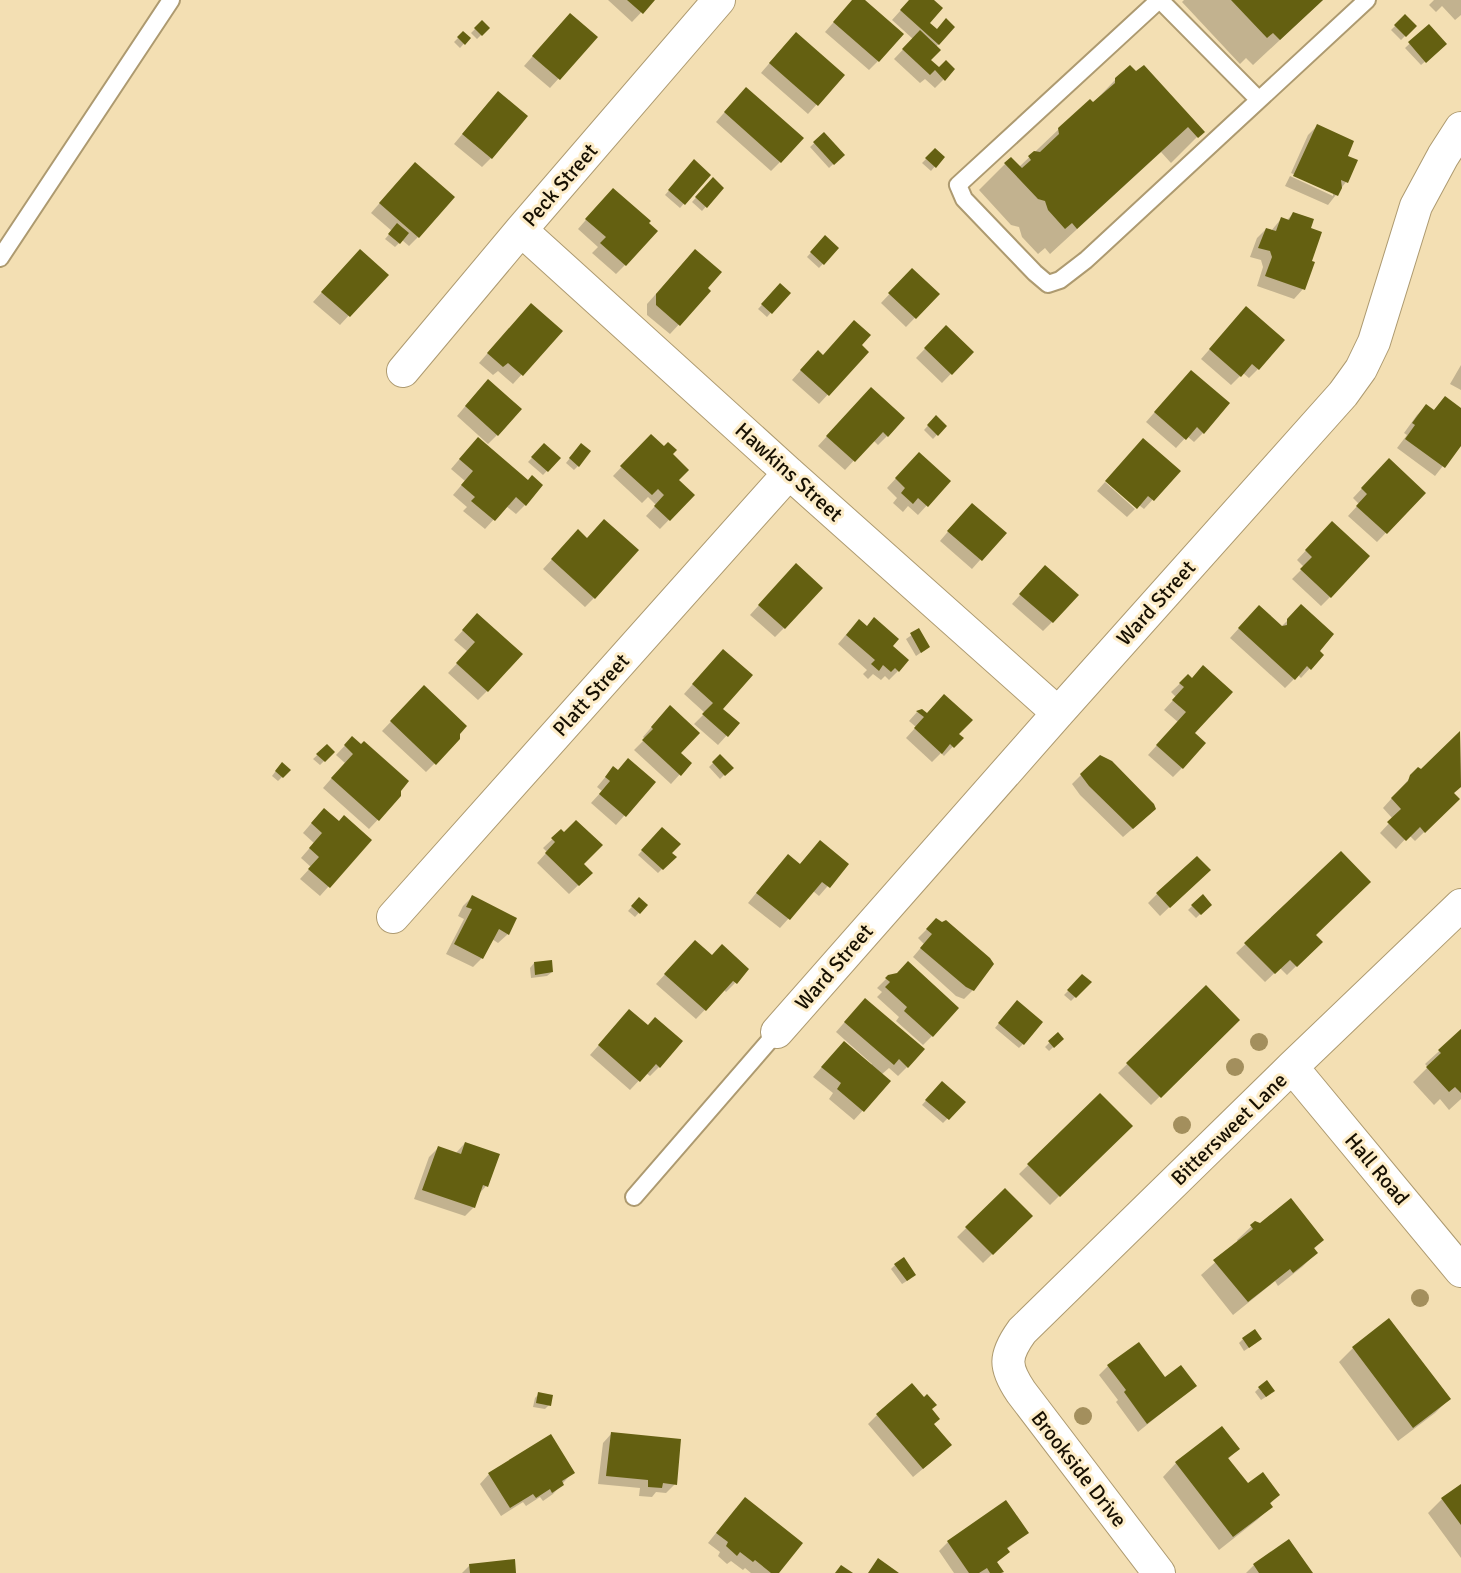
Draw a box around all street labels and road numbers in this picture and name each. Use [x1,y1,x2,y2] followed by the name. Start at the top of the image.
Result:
[517,138,603,232] street label: Peck Street
[730,417,848,527] street label: Hawkins Street
[1111,555,1201,651] street label: Ward Street
[547,648,635,742] street label: Platt Street
[790,919,878,1015] street label: Ward Street
[1165,1067,1293,1191] street label: Bittersweet Lane
[1339,1128,1415,1210] street label: Hall Road
[1026,1406,1132,1532] street label: Brookside Drive

